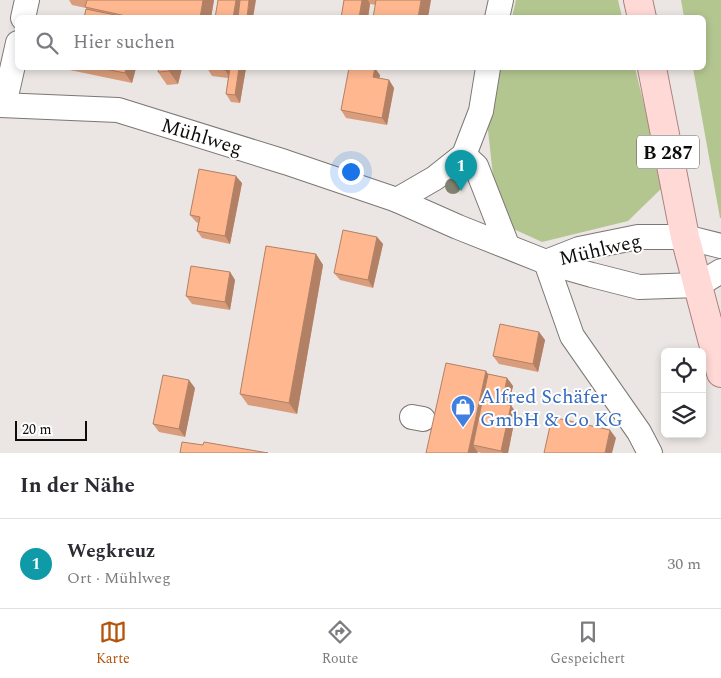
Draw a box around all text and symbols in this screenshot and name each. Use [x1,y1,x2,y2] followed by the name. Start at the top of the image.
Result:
[15,15,706,70] search box
[73,28,175,57] text: Hier suchen
[33,29,61,57] icon: search
[157,110,246,164] street label: Mühlweg
[637,136,699,168] road number: B 287
[445,150,477,191] pin: 1
[338,159,364,185] your location
[556,226,644,274] street label: Mühlweg
[661,348,706,438] map controls
[661,348,706,393] button: locate
[480,382,623,435] place label: Alfred Schäfer GmbH & Co KG
[661,393,706,438] button: layers
[450,394,476,428] shop icon: Alfred Schäfer GmbH & Co KG
[15,418,88,441] scale bar
[22,419,52,440] text: 20 m
[20,470,135,502] text: In der Nähe
[67,537,155,566] text: Wegkreuz
[32,552,40,576] text: 1
[667,552,701,576] text: 30 m
[67,566,171,590] text: Ort · Mühlweg
[96,618,130,669] tab: Karte
[322,618,358,669] tab: Route
[550,618,625,669] tab: Gespeichert

